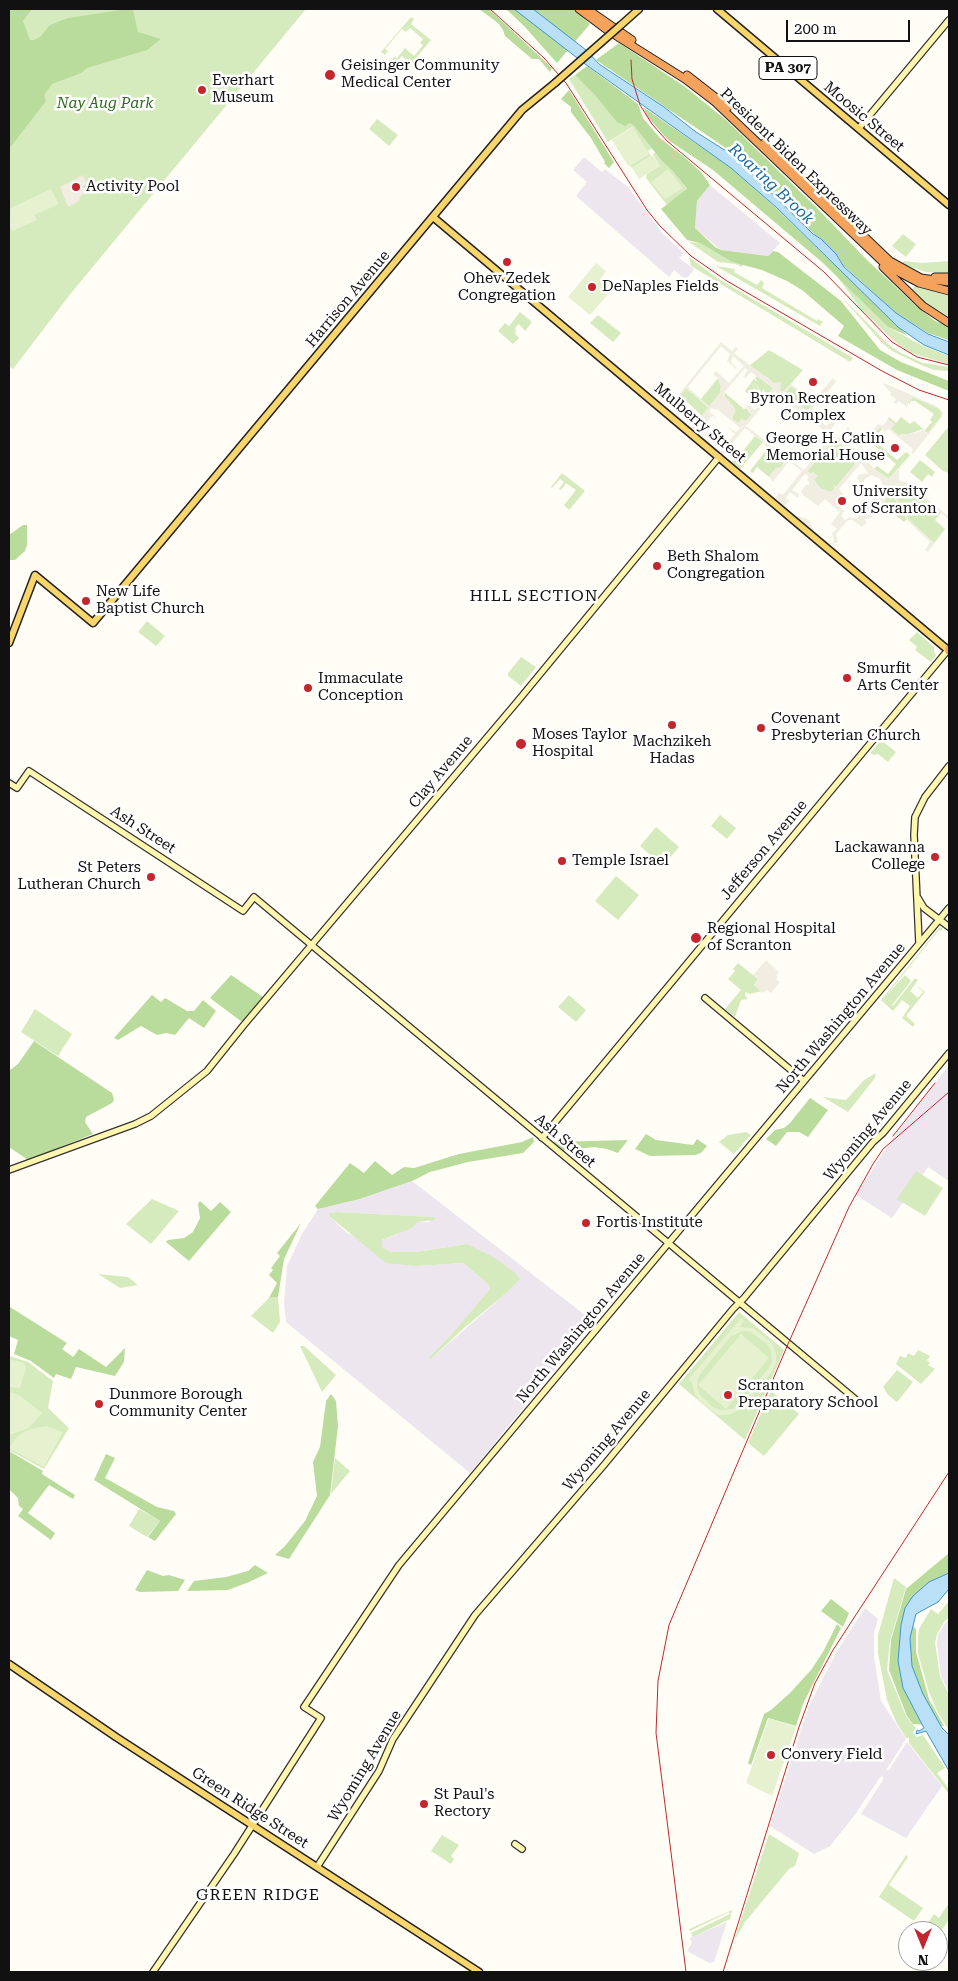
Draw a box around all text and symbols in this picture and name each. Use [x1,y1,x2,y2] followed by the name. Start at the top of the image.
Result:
[788,10,912,42] scale bar
[794,20,837,38] text: 200 m
[759,56,817,80] road number: PA 307
[341,57,500,92] place label: Geisinger Community Medical Center
[323,68,337,82] marker: Geisinger Community Medical Center
[212,72,274,107] place label: Everhart Museum
[820,78,908,156] street label: Moosic Street
[196,84,208,96] marker: Everhart Museum
[716,85,876,239] street label: President Biden Expressway
[57,95,153,113] park label: Nay Aug Park
[724,140,818,228] water label: Roaring Brook
[86,178,179,196] place label: Activity Pool
[70,181,82,193] marker: Activity Pool
[302,247,394,351] street label: Harrison Avenue
[501,256,513,268] marker: Ohev Zedek Congregation
[458,270,556,305] place label: Ohev Zedek Congregation
[602,278,719,296] place label: DeNaples Fields
[586,281,598,293] marker: DeNaples Fields
[807,376,819,388] marker: Byron Recreation Complex
[650,379,750,467] street label: Mulberry Street
[750,390,876,425] place label: Byron Recreation Complex
[766,430,885,465] place label: George H. Catlin Memorial House
[889,442,901,454] marker: George H. Catlin Memorial House
[852,483,937,518] place label: University of Scranton
[836,495,848,507] marker: University of Scranton
[667,548,765,583] place label: Beth Shalom Congregation
[651,560,663,572] marker: Beth Shalom Congregation
[96,583,205,618] place label: New Life Baptist Church
[468,586,600,606] district label: HILL SECTION
[80,595,92,607] marker: New Life Baptist Church
[857,660,939,695] place label: Smurfit Arts Center
[318,670,403,705] place label: Immaculate Conception
[841,672,853,684] marker: Smurfit Arts Center
[302,682,314,694] marker: Immaculate Conception
[771,710,921,745] place label: Covenant Presbyterian Church
[666,719,678,731] marker: Machzikeh Hadas
[755,722,767,734] marker: Covenant Presbyterian Church
[532,726,627,761] place label: Moses Taylor Hospital
[405,732,477,812] street label: Clay Avenue
[633,733,711,768] place label: Machzikeh Hadas
[514,737,528,751] marker: Moses Taylor Hospital
[717,796,811,904] street label: Jefferson Avenue
[107,802,179,858] street label: Ash Street
[835,839,925,874] place label: Lackawanna College
[929,851,941,863] marker: Lackawanna College
[572,852,669,870] place label: Temple Israel
[556,855,568,867] marker: Temple Israel
[17,859,141,894] place label: St Peters Lutheran Church
[145,871,157,883] marker: St Peters Lutheran Church
[707,920,836,955] place label: Regional Hospital of Scranton
[689,931,703,945] marker: Regional Hospital of Scranton
[773,939,909,1097] street label: North Washington Avenue
[820,1076,916,1184] street label: Wyoming Avenue
[531,1110,599,1172] street label: Ash Street
[596,1214,703,1232] place label: Fortis Institute
[580,1217,592,1229] marker: Fortis Institute
[513,1249,649,1407] street label: North Washington Avenue
[738,1377,878,1412] place label: Scranton Preparatory School
[109,1386,247,1421] place label: Dunmore Borough Community Center
[559,1386,655,1494] street label: Wyoming Avenue
[722,1389,734,1401] marker: Scranton Preparatory School
[93,1398,105,1410] marker: Dunmore Borough Community Center
[325,1707,405,1825] street label: Wyoming Avenue
[781,1746,882,1764] place label: Convery Field
[765,1749,777,1761] marker: Convery Field
[188,1763,312,1853] street label: Green Ridge Street
[434,1786,494,1821] place label: St Paul's Rectory
[418,1798,430,1810] marker: St Paul's Rectory
[195,1885,321,1905] district label: GREEN RIDGE
[898,1921,948,1971] north arrow
[918,1952,928,1968] text: N

